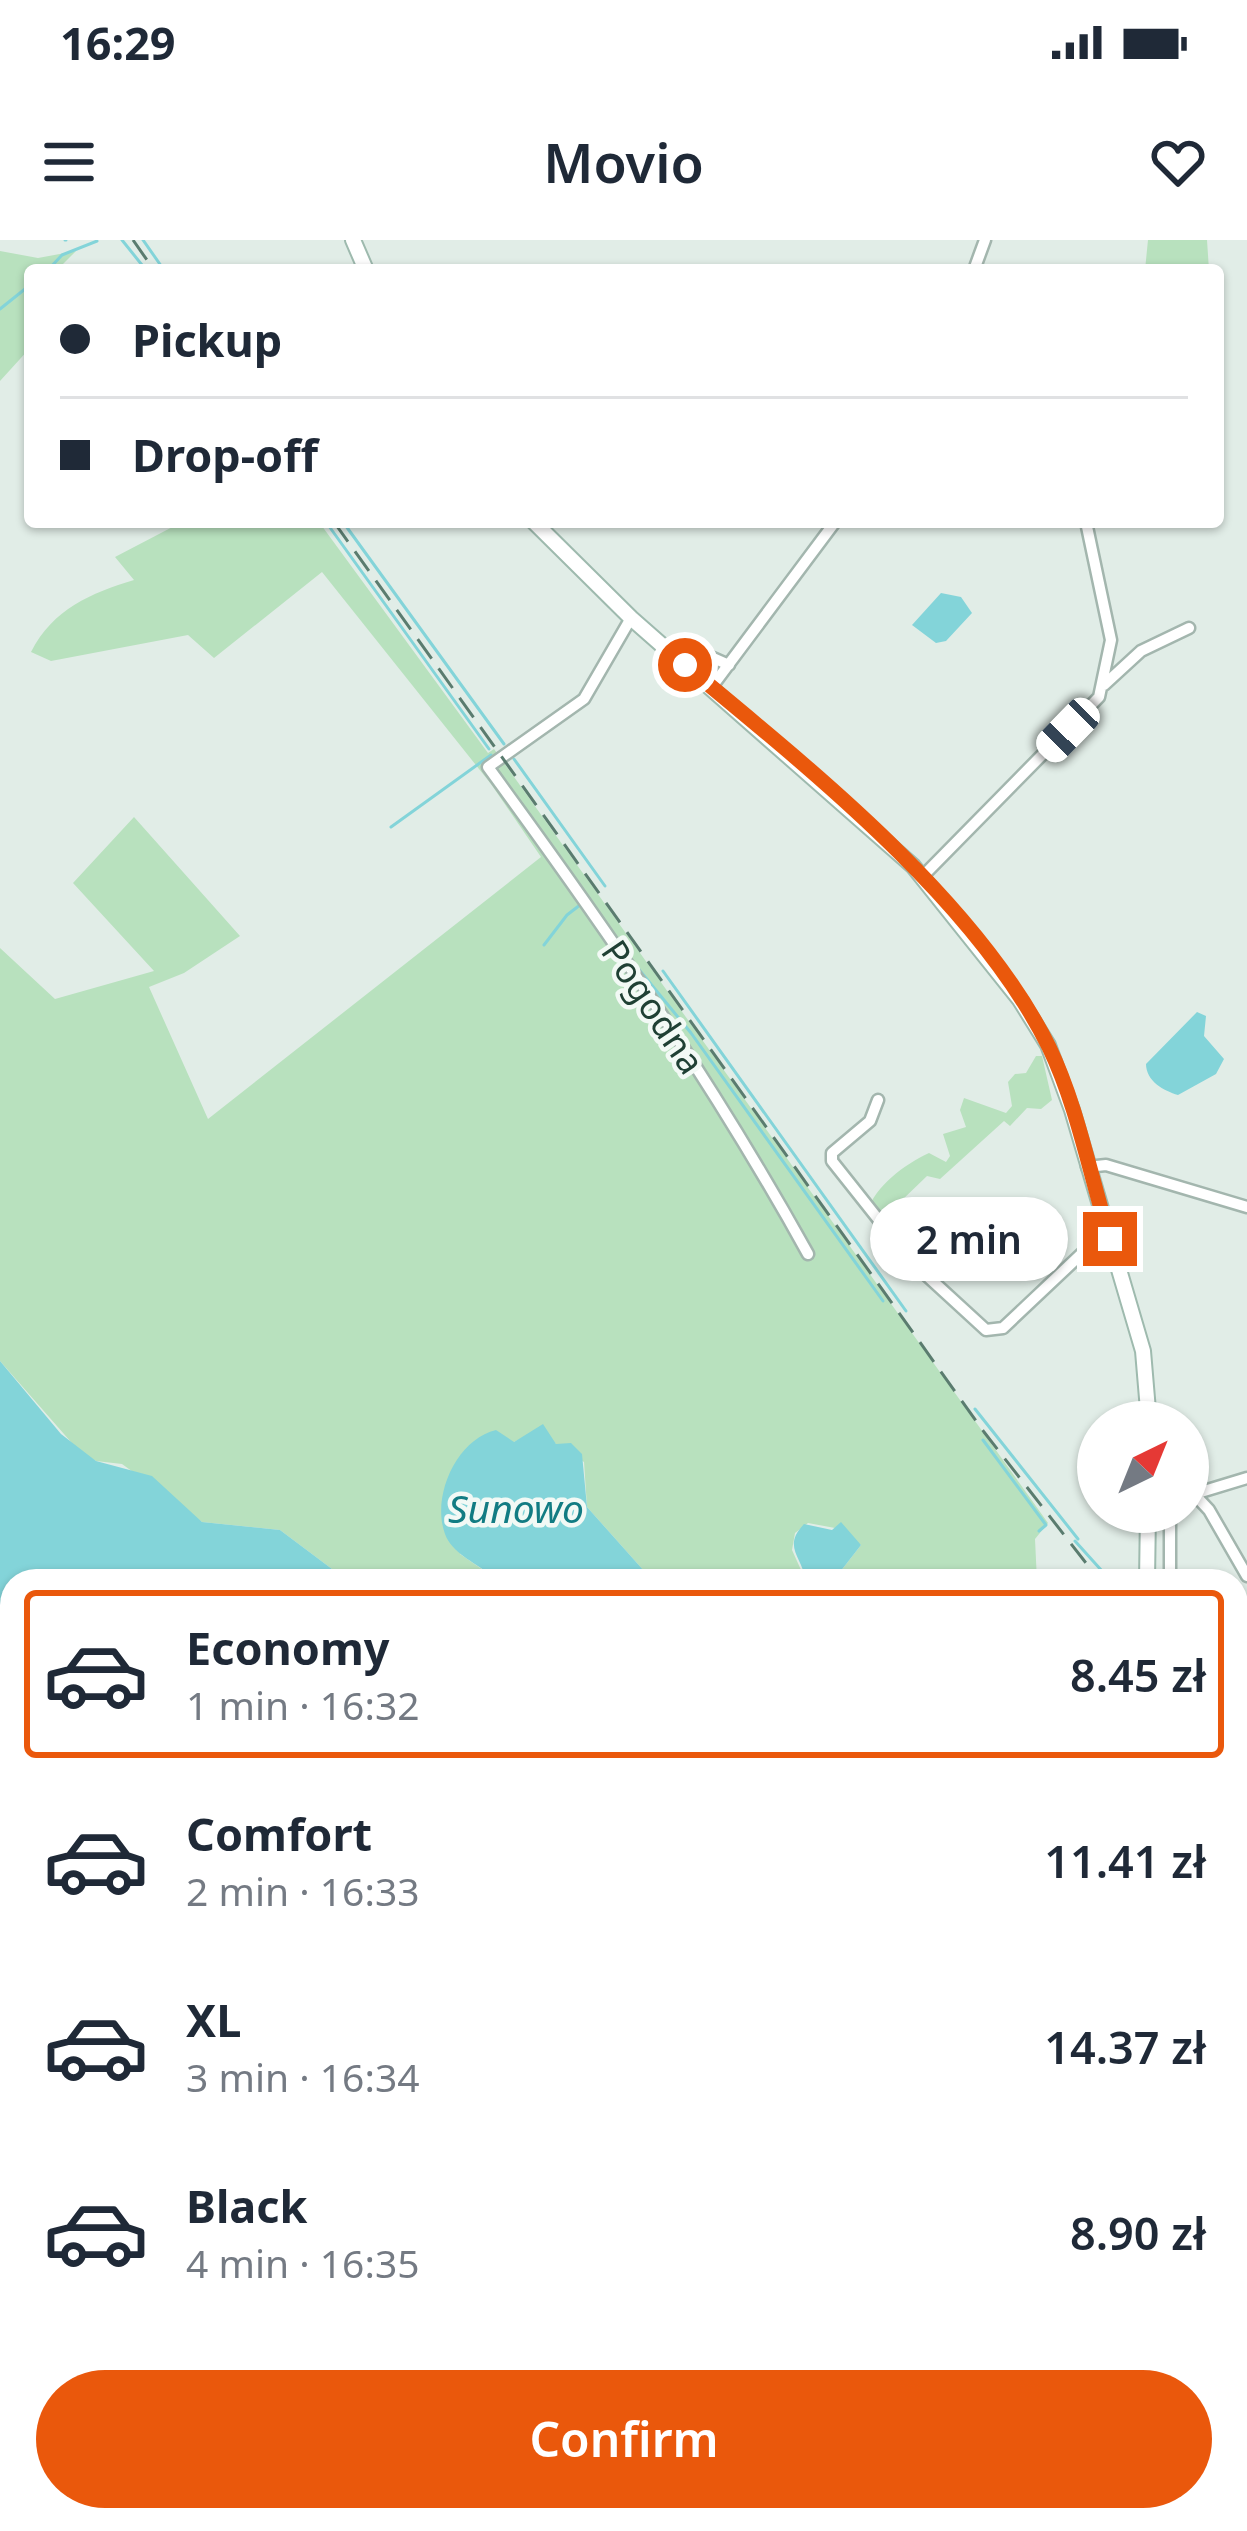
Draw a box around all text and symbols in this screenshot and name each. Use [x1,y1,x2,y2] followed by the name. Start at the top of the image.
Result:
[60,12,176,73] text: 16:29
[543,125,704,199] text: Movio
[36,129,102,195] icon: menu
[1145,129,1211,195] icon: heart
[132,309,282,370] text: Pickup
[132,424,318,485] text: Drop-off
[658,638,712,692] route start
[1030,692,1106,768] car
[591,930,716,1083] street label: Pogodna
[870,1197,1068,1281] callout: 2 min
[916,1212,1022,1265] text: 2 min
[1083,1212,1137,1266] route end
[1077,1401,1209,1533] north arrow
[1077,1401,1209,1533] map controls
[448,1481,584,1534] water label: Sunowo
[186,1617,390,1678] text: Economy
[42,1620,150,1728] icon: car
[1070,1644,1206,1705] text: 8.45 zł
[186,1678,420,1731] text: 1 min · 16:32
[186,1803,372,1864] text: Comfort
[42,1806,150,1914] icon: car
[1044,1830,1206,1891] text: 11.41 zł
[186,1864,420,1917] text: 2 min · 16:33
[186,1989,241,2050] text: XL
[42,1992,150,2100] icon: car
[1044,2016,1206,2077] text: 14.37 zł
[186,2050,420,2103] text: 3 min · 16:34
[186,2175,307,2236] text: Black
[42,2178,150,2286] icon: car
[1070,2202,1206,2263] text: 8.90 zł
[186,2236,420,2289] text: 4 min · 16:35
[36,2370,1212,2508] button: Confirm

